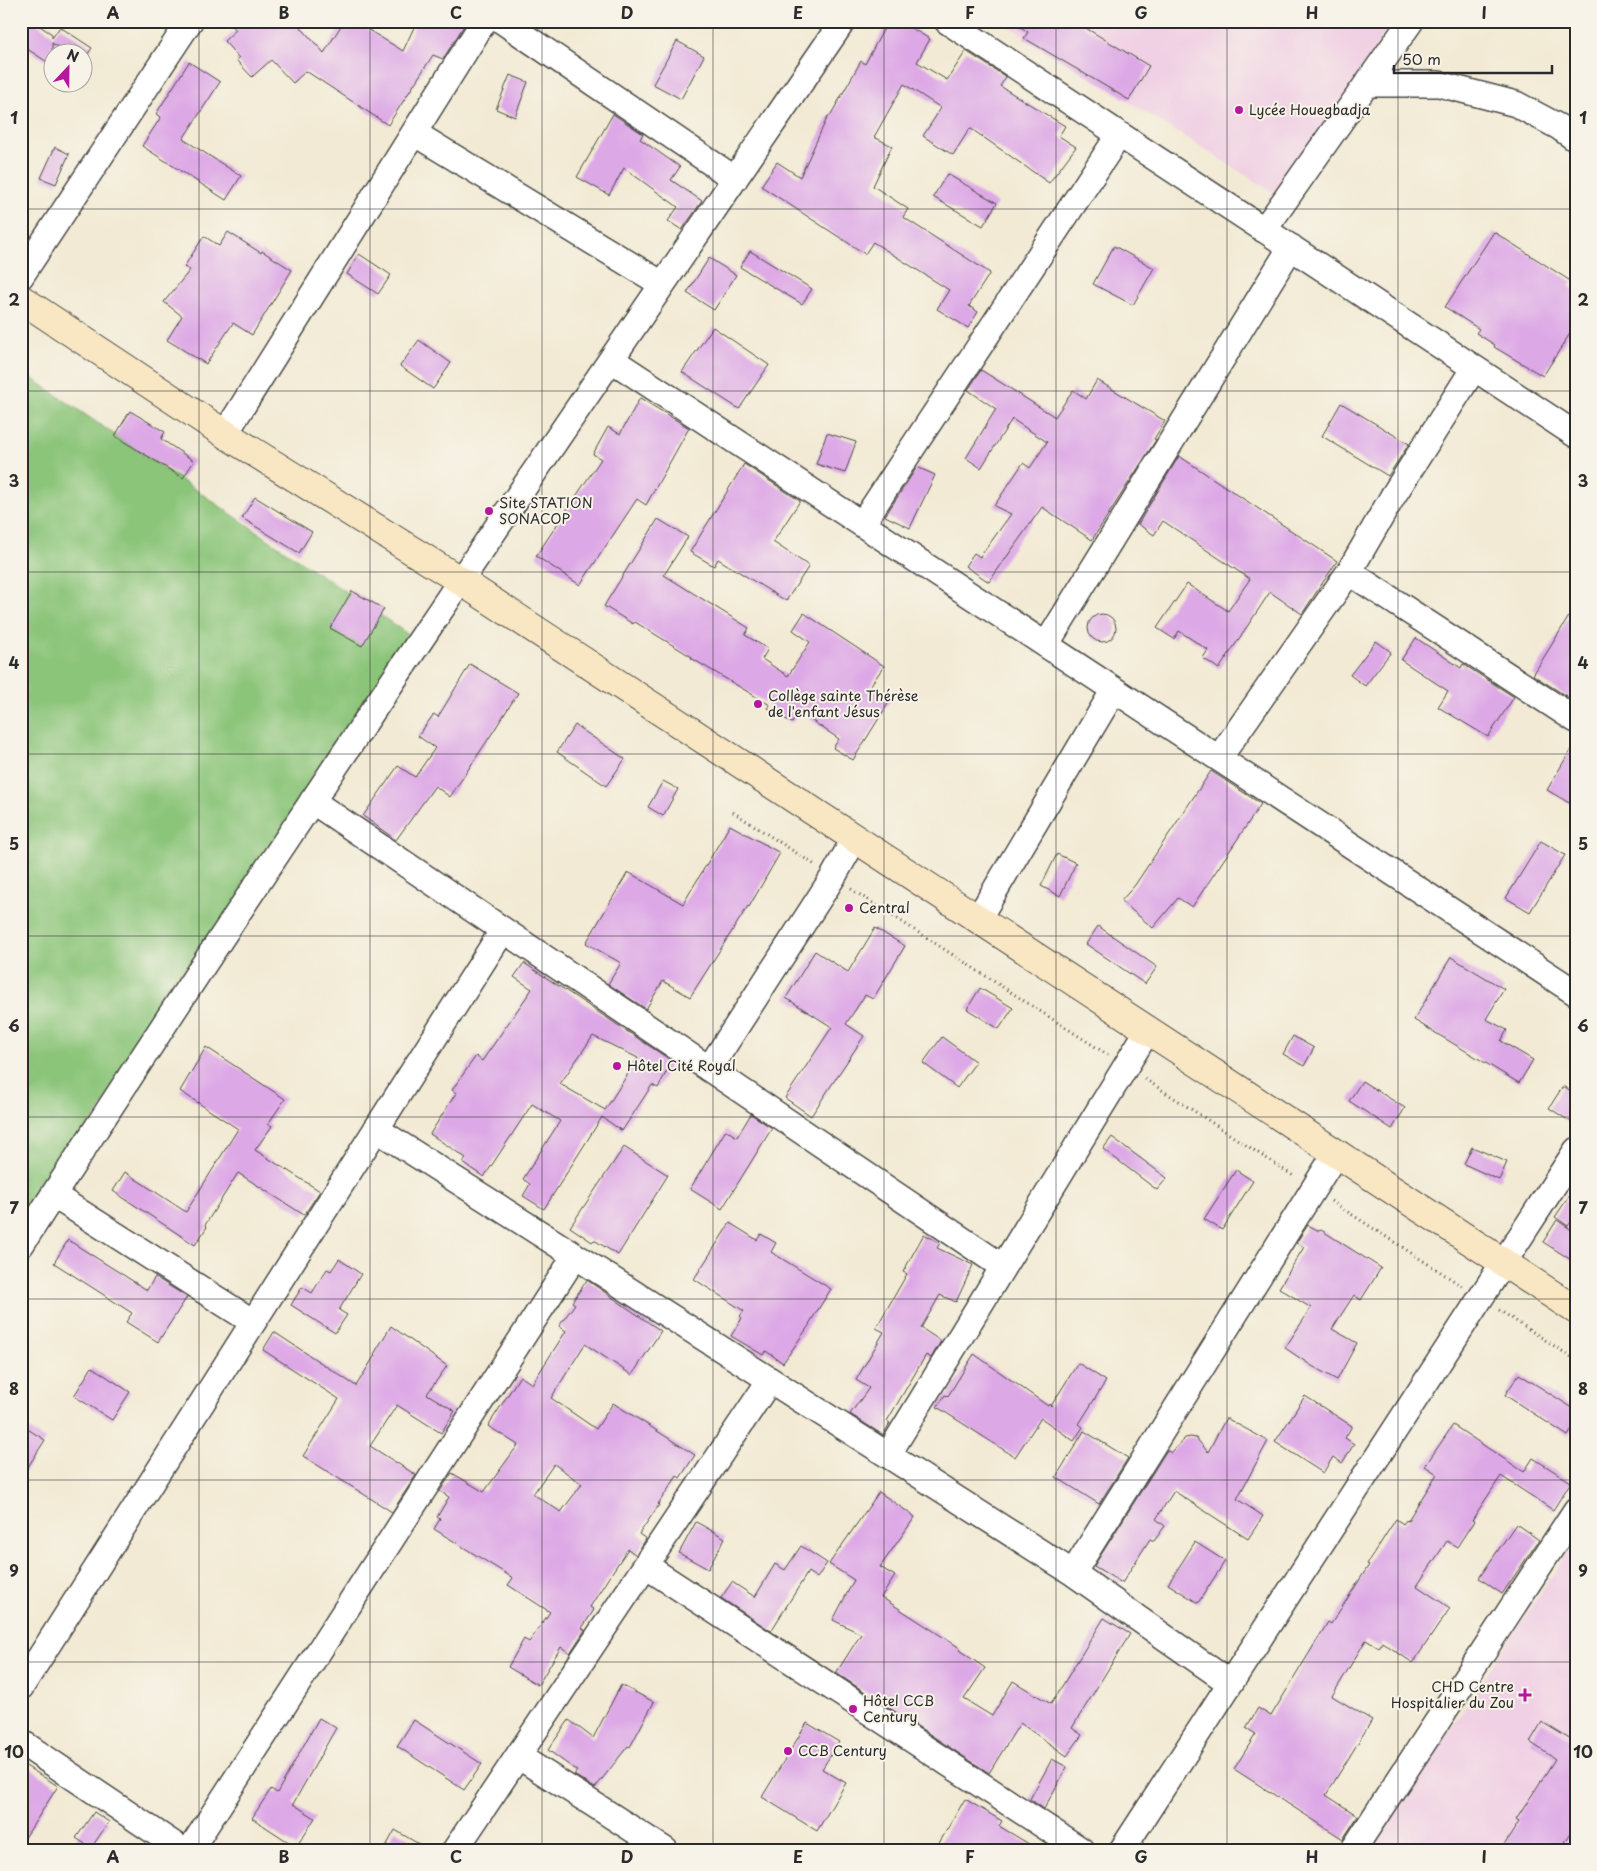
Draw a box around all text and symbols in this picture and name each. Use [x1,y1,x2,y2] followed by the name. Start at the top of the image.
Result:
[107,0,120,24] text: A
[279,0,290,24] text: B
[450,0,462,24] text: C
[621,0,633,24] text: D
[793,0,803,24] text: E
[965,0,975,24] text: F
[1134,0,1148,24] text: G
[1306,0,1318,24] text: H
[1481,0,1487,24] text: I
[42,42,92,92] north arrow
[1394,42,1552,74] scale bar
[64,44,82,67] text: N
[1402,47,1441,70] text: 50 m
[1249,99,1370,120] place label: Lycée Houegbadja
[1233,104,1245,116] marker: Lycée Houegbadja
[10,105,18,129] text: 1
[1579,105,1587,129] text: 1
[8,287,20,311] text: 2
[1577,287,1589,311] text: 2
[9,468,19,492] text: 3
[1578,468,1588,492] text: 3
[499,492,593,529] place label: Site STATION SONACOP
[483,505,495,517] marker: Site STATION SONACOP
[9,650,20,674] text: 4
[1578,650,1589,674] text: 4
[768,685,919,722] place label: Collège sainte Thérèse de l'enfant Jésus
[752,698,764,710] marker: Collège sainte Thérèse de l'enfant Jésus
[9,831,19,855] text: 5
[1578,831,1588,855] text: 5
[859,897,910,918] place label: Central
[843,902,855,914] marker: Central
[8,1013,20,1037] text: 6
[1577,1013,1589,1037] text: 6
[627,1055,736,1076] place label: Hôtel Cité Royal
[611,1060,623,1072] marker: Hôtel Cité Royal
[9,1195,19,1219] text: 7
[1578,1195,1588,1219] text: 7
[9,1376,19,1400] text: 8
[1578,1376,1588,1400] text: 8
[9,1558,19,1582] text: 9
[1578,1558,1588,1582] text: 9
[1391,1676,1514,1713] place label: CHD Centre Hospitalier du Zou
[1518,1688,1532,1702] marker: CHD Centre Hospitalier du Zou
[863,1690,934,1727] place label: Hôtel CCB Century
[847,1703,859,1715] marker: Hôtel CCB Century
[4,1739,24,1763] text: 10
[1573,1739,1593,1763] text: 10
[798,1740,887,1761] place label: CCB Century
[782,1745,794,1757] marker: CCB Century
[107,1844,120,1868] text: A
[279,1844,290,1868] text: B
[450,1844,462,1868] text: C
[621,1844,633,1868] text: D
[793,1844,803,1868] text: E
[965,1844,975,1868] text: F
[1134,1844,1148,1868] text: G
[1306,1844,1318,1868] text: H
[1481,1844,1487,1868] text: I

